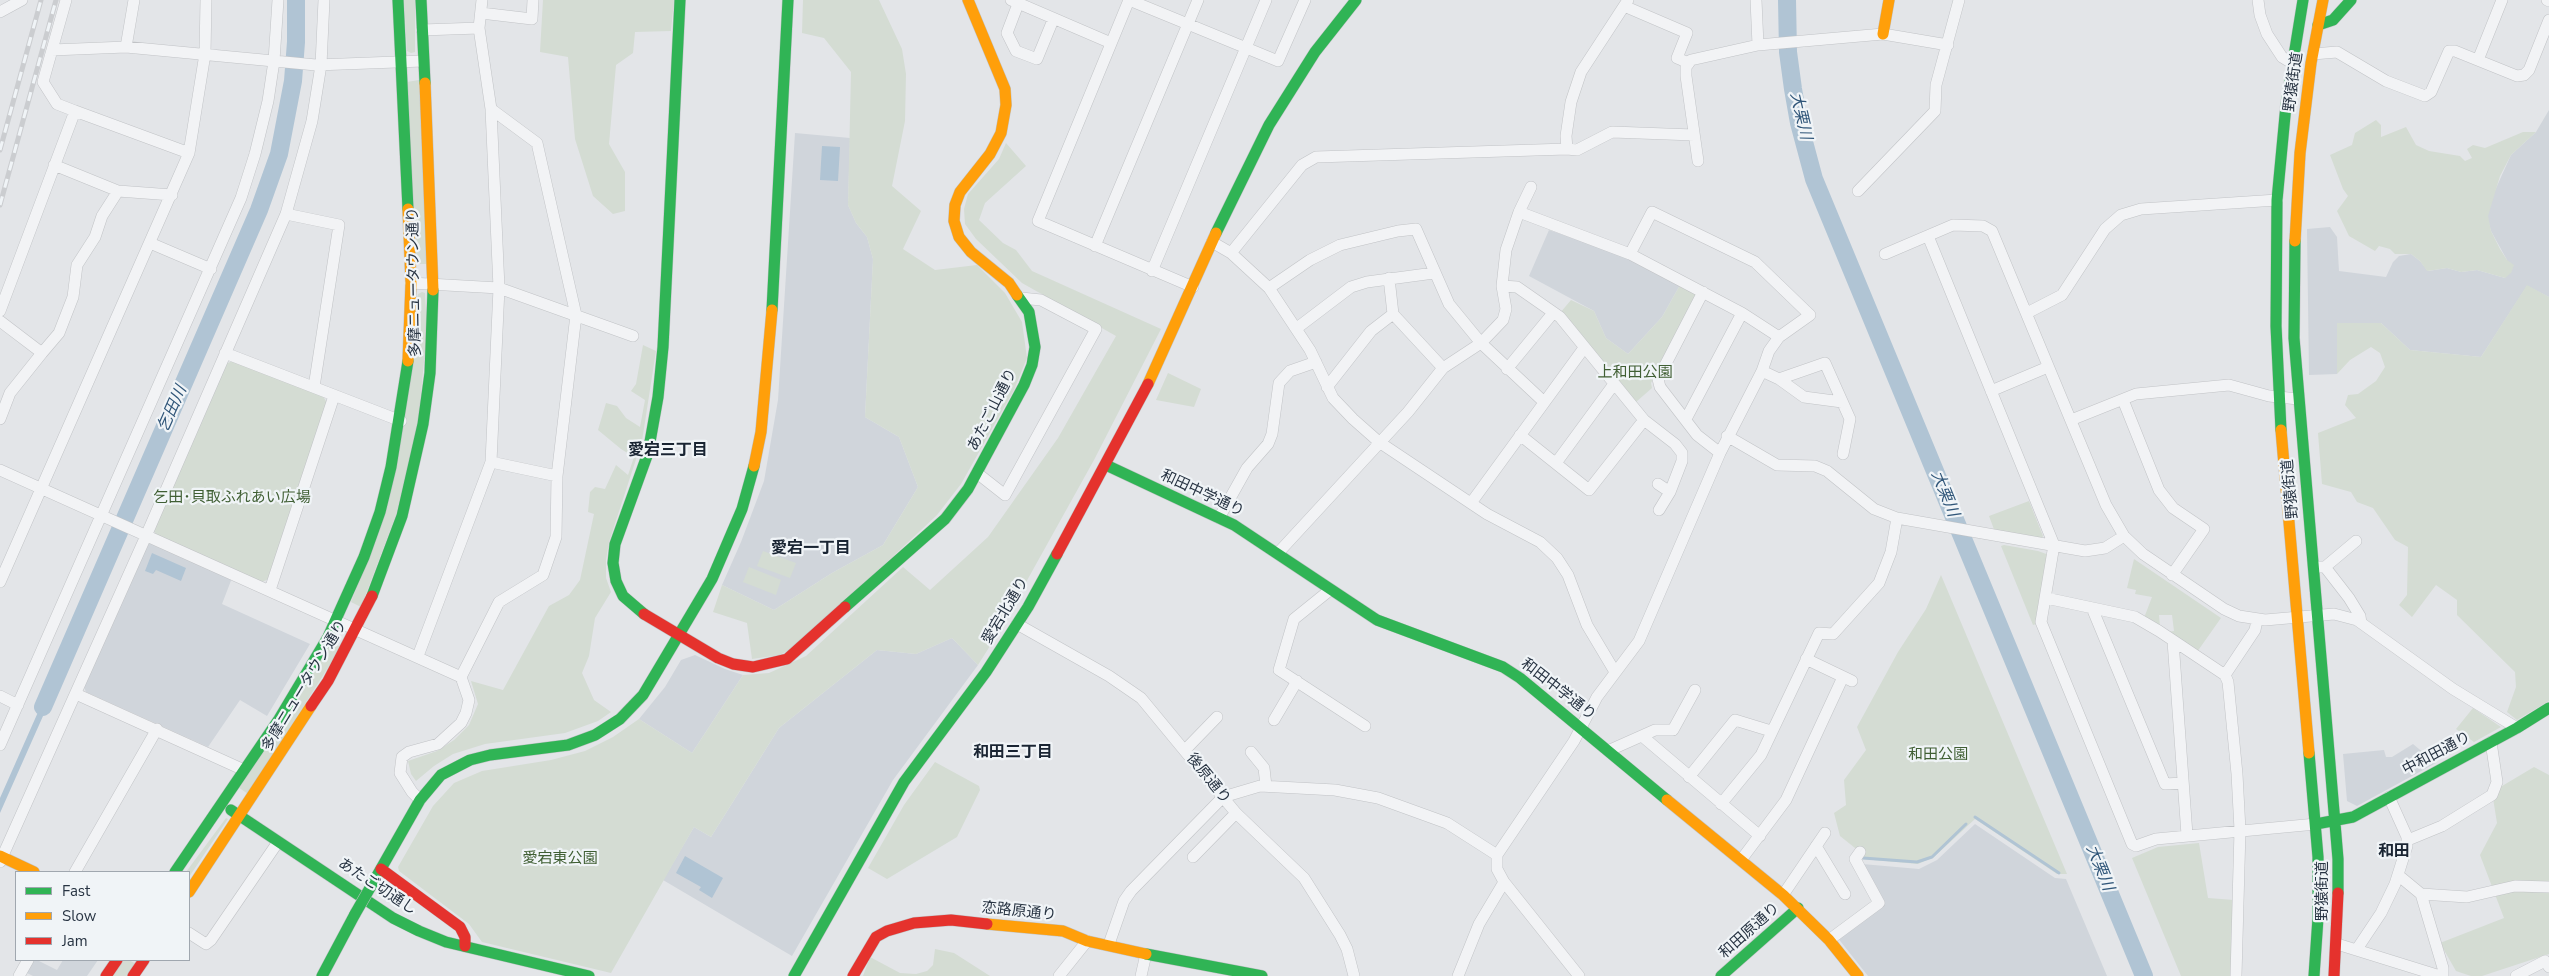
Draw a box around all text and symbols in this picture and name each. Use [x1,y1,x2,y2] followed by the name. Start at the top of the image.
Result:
[2281,51,2307,113] street label: 野猿街道
[1785,90,1815,142] water label: 大栗川
[405,207,425,357] street label: 多摩ニュータウン通り
[1598,364,1672,382] park label: 上和田公園
[965,366,1021,454] street label: あたご山通り
[154,383,192,435] water label: 乞田川
[628,441,708,461] district label: 愛宕三丁目
[2279,458,2303,520] street label: 野猿街道
[1157,467,1247,521] street label: 和田中学通り
[1926,468,1962,520] water label: 大栗川
[153,489,311,507] park label: 乞田･貝取ふれあい広場
[771,539,851,559] district label: 愛宕一丁目
[979,574,1033,648] street label: 愛宕北通り
[259,617,351,755] street label: 多摩ニュータウン通り
[1517,655,1599,725] street label: 和田中学通り
[2400,728,2474,780] street label: 中和田通り
[973,743,1053,763] district label: 和田三丁目
[1908,746,1968,764] park label: 和田公園
[1182,750,1234,808] street label: 後原通り
[2081,842,2117,894] water label: 大栗川
[2378,842,2410,862] district label: 和田
[523,850,597,868] park label: 愛宕東公園
[334,855,420,919] street label: あたご切通し
[2314,861,2332,921] street label: 野猿街道
[15,871,190,961] legend
[62,881,90,901] text: Fast
[981,899,1057,925] street label: 恋路原通り
[1716,899,1784,963] street label: 和田原通り
[62,906,96,926] text: Slow
[62,931,88,951] text: Jam

